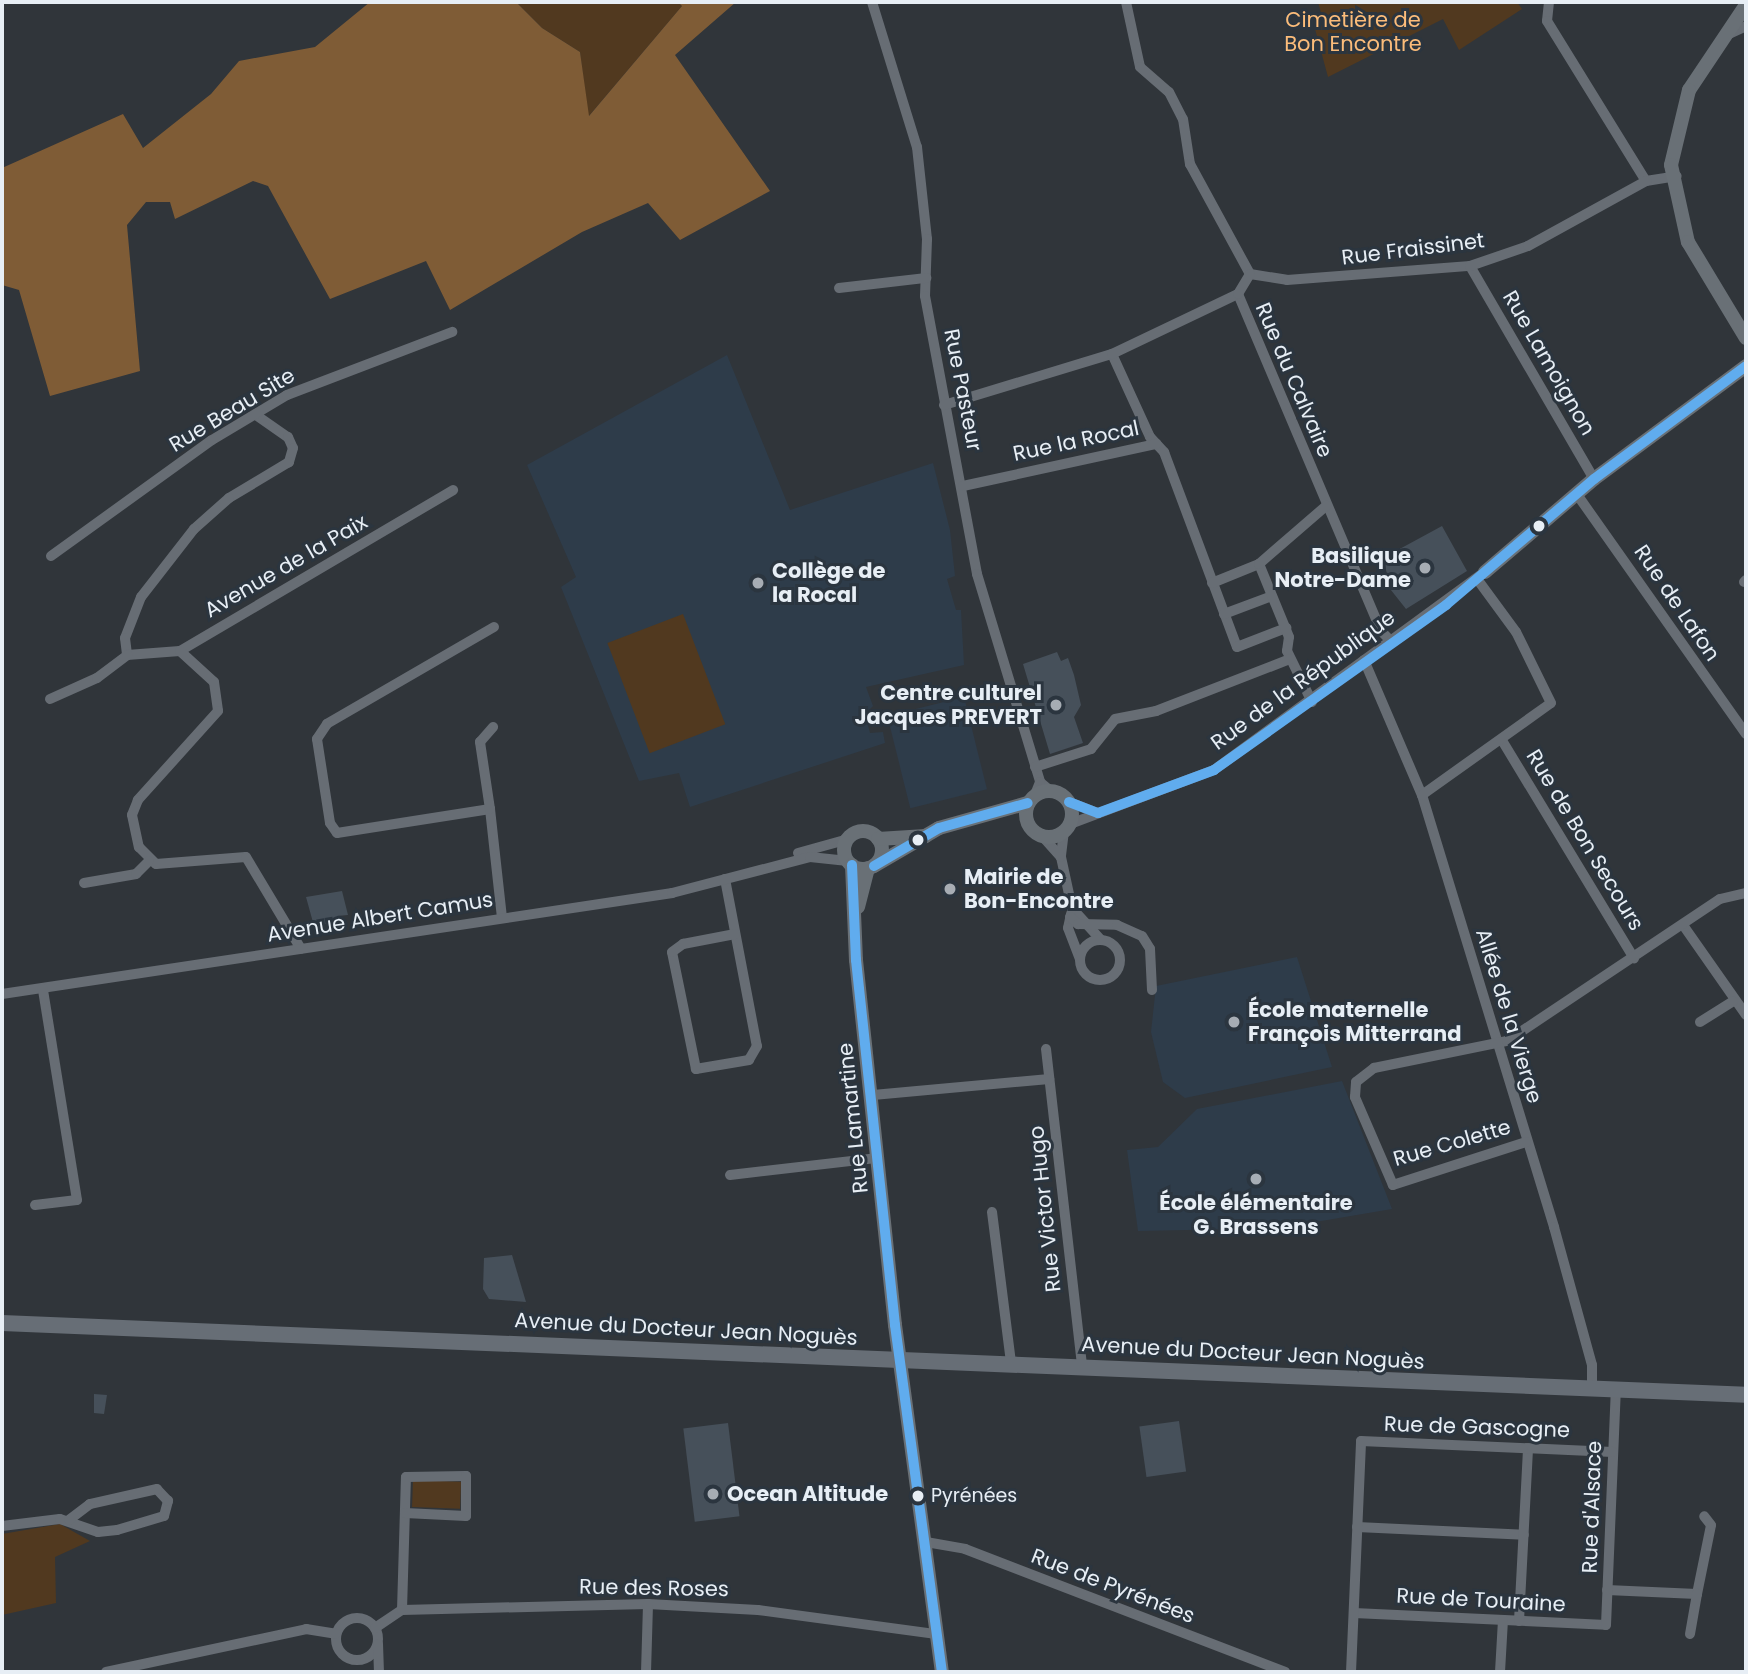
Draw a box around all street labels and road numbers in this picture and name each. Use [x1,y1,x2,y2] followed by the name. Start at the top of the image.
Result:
[1340,228,1486,270] street label: Rue Fraissinet
[1497,286,1601,440] street label: Rue Lamoignon
[1250,299,1338,461] street label: Rue du Calvaire
[939,327,987,453] street label: Rue Pasteur
[165,363,299,457] street label: Rue Beau Site
[1011,415,1141,467] street label: Rue la Rocal
[200,509,372,623] street label: Avenue de la Paix
[1629,540,1725,666] street label: Rue de Lafon
[1206,605,1400,755] street label: Rue de la République
[1521,745,1649,935] street label: Rue de Bon Secours
[265,887,495,947] street label: Avenue Albert Camus
[1470,926,1548,1106] street label: Allée de la Vierge
[833,1042,873,1194] street label: Rue Lamartine
[1390,1114,1514,1172] street label: Rue Colette
[1024,1125,1066,1293] street label: Rue Victor Hugo
[514,1307,858,1351] street label: Avenue du Docteur Jean Noguès
[1081,1331,1425,1375] street label: Avenue du Docteur Jean Noguès
[1384,1411,1570,1443] street label: Rue de Gascogne
[1577,1440,1607,1574] street label: Rue d'Alsace
[1028,1543,1198,1629] street label: Rue de Pyrénées
[579,1574,729,1602] street label: Rue des Roses
[1396,1583,1566,1617] street label: Rue de Touraine

